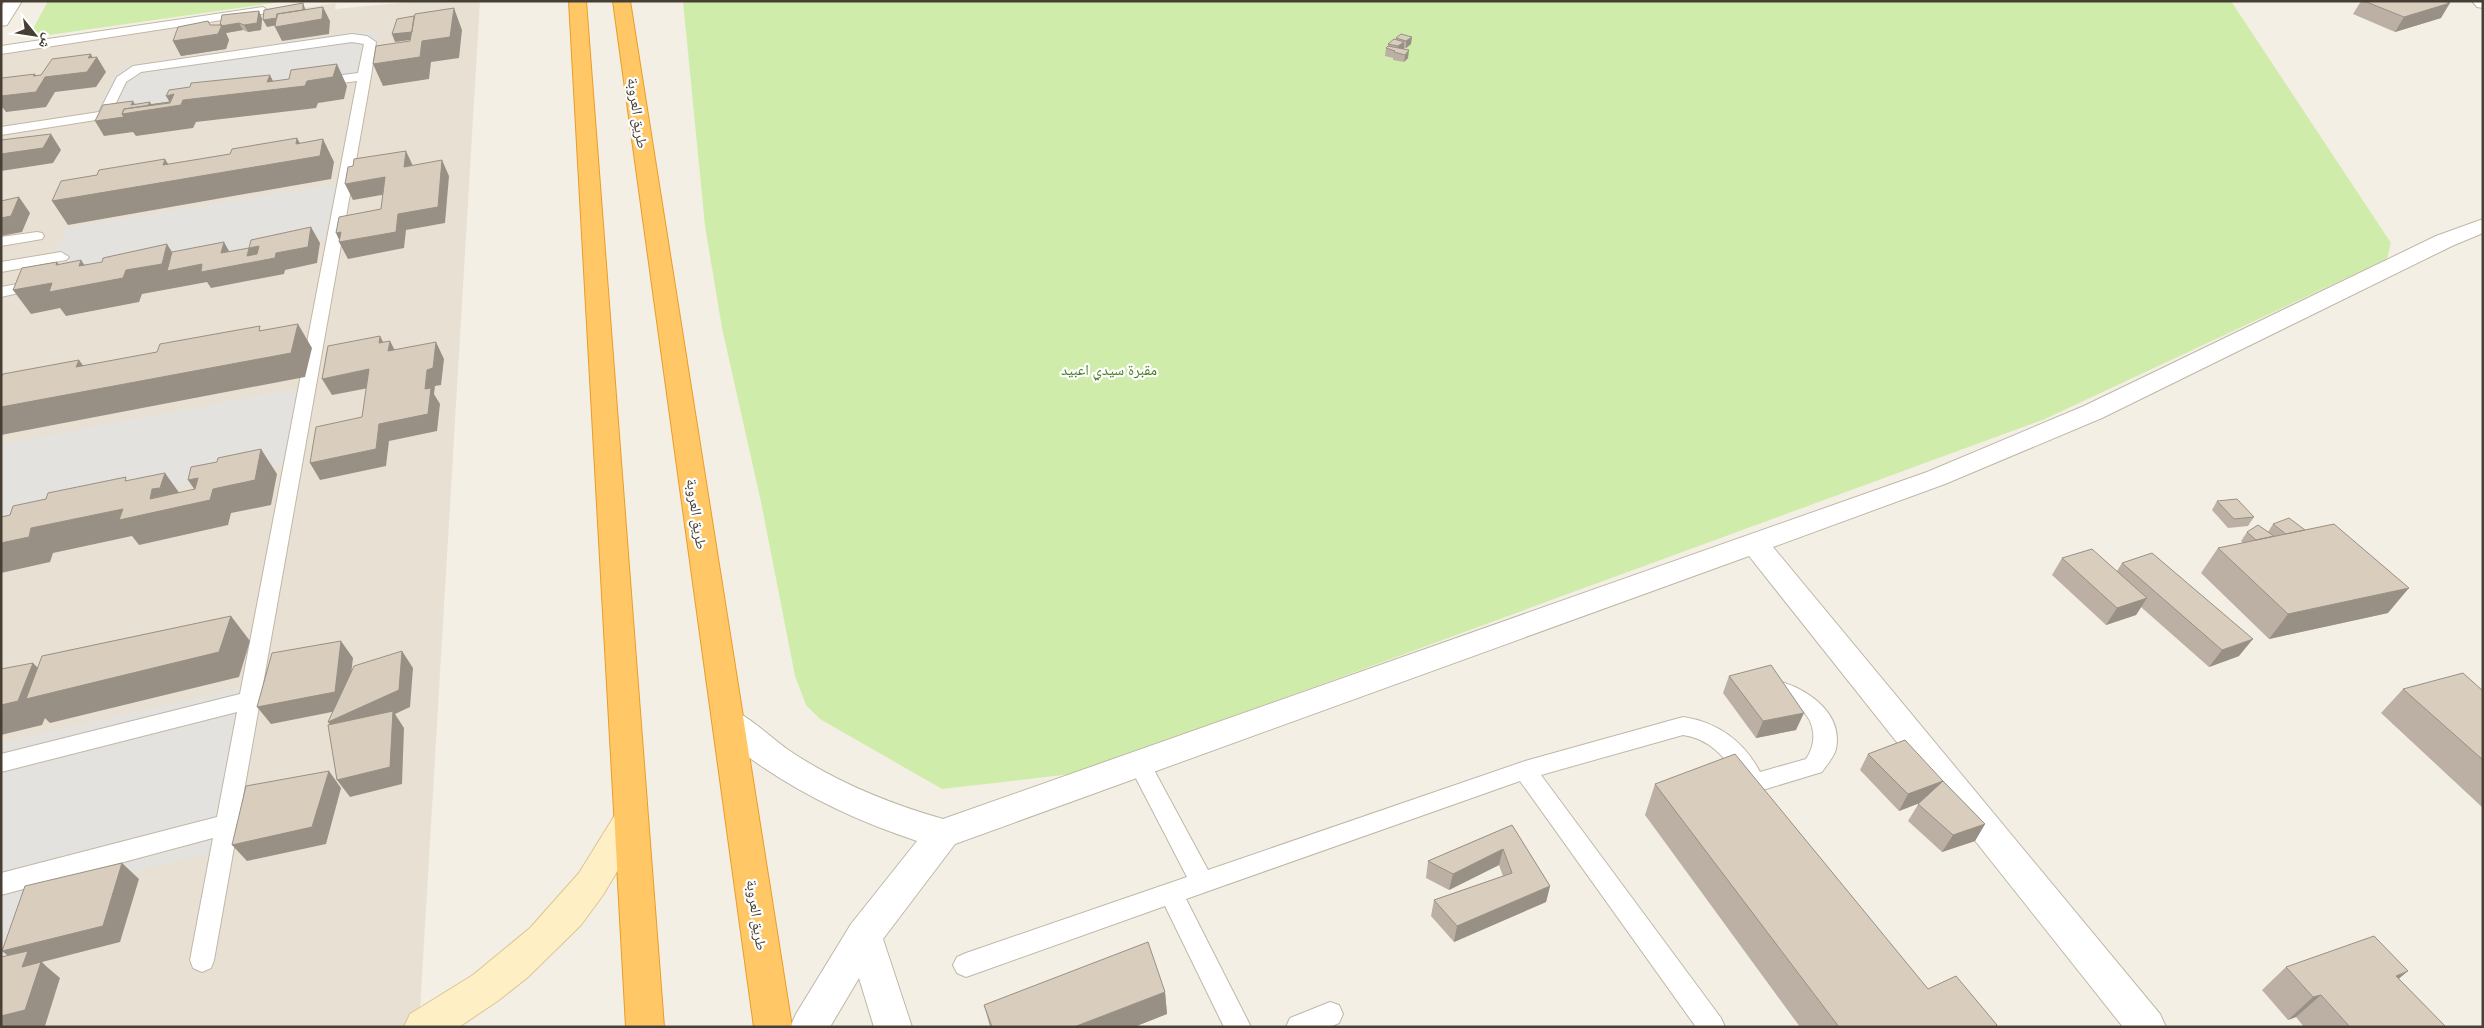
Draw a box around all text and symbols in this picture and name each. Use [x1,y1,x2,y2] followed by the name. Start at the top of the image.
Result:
[10,10,60,60] north arrow
[35,31,57,52] text: ش
[623,77,651,150] street label: طريق العروبة
[1061,361,1157,381] park label: مقبرة سيدي اعبيد
[682,478,710,551] street label: طريق العروبة
[742,879,770,952] street label: طريق العروبة

